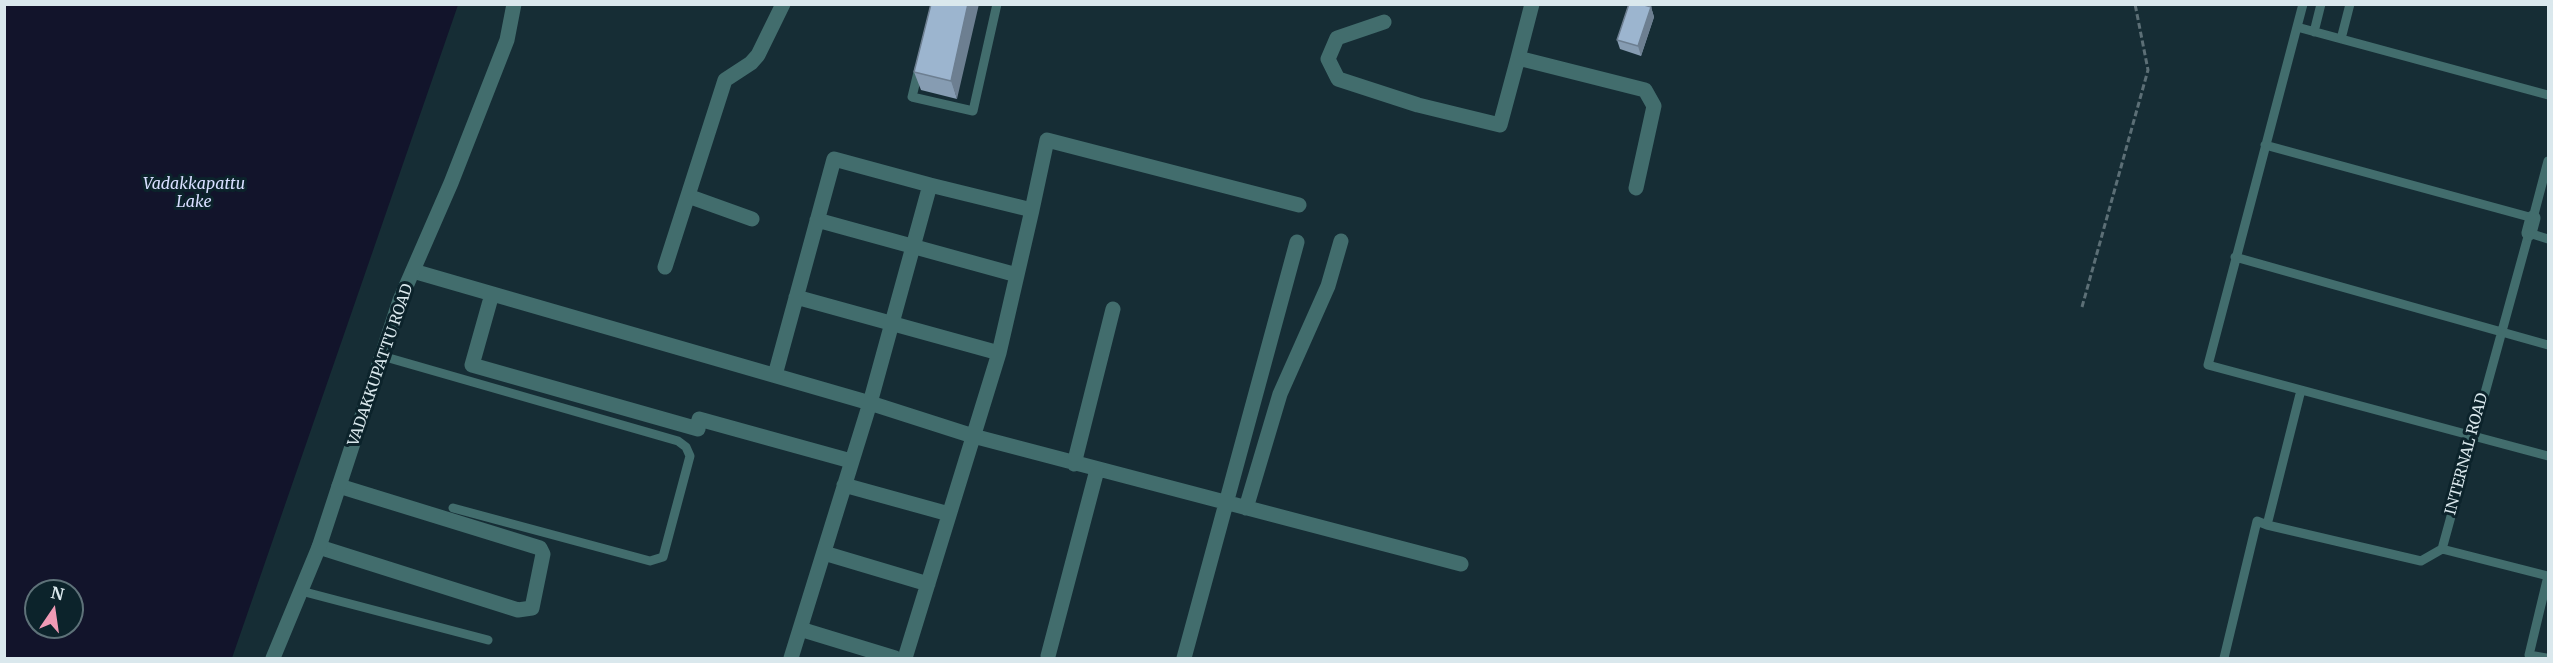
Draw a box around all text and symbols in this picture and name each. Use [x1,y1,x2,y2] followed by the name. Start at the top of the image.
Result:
[143,174,245,212] water label: Vadakkapattu Lake
[345,281,417,449] street label: VADAKKUPATTU ROAD
[2442,391,2492,517] street label: INTERNAL ROAD
[24,579,84,639] north arrow
[49,582,66,605] text: N

